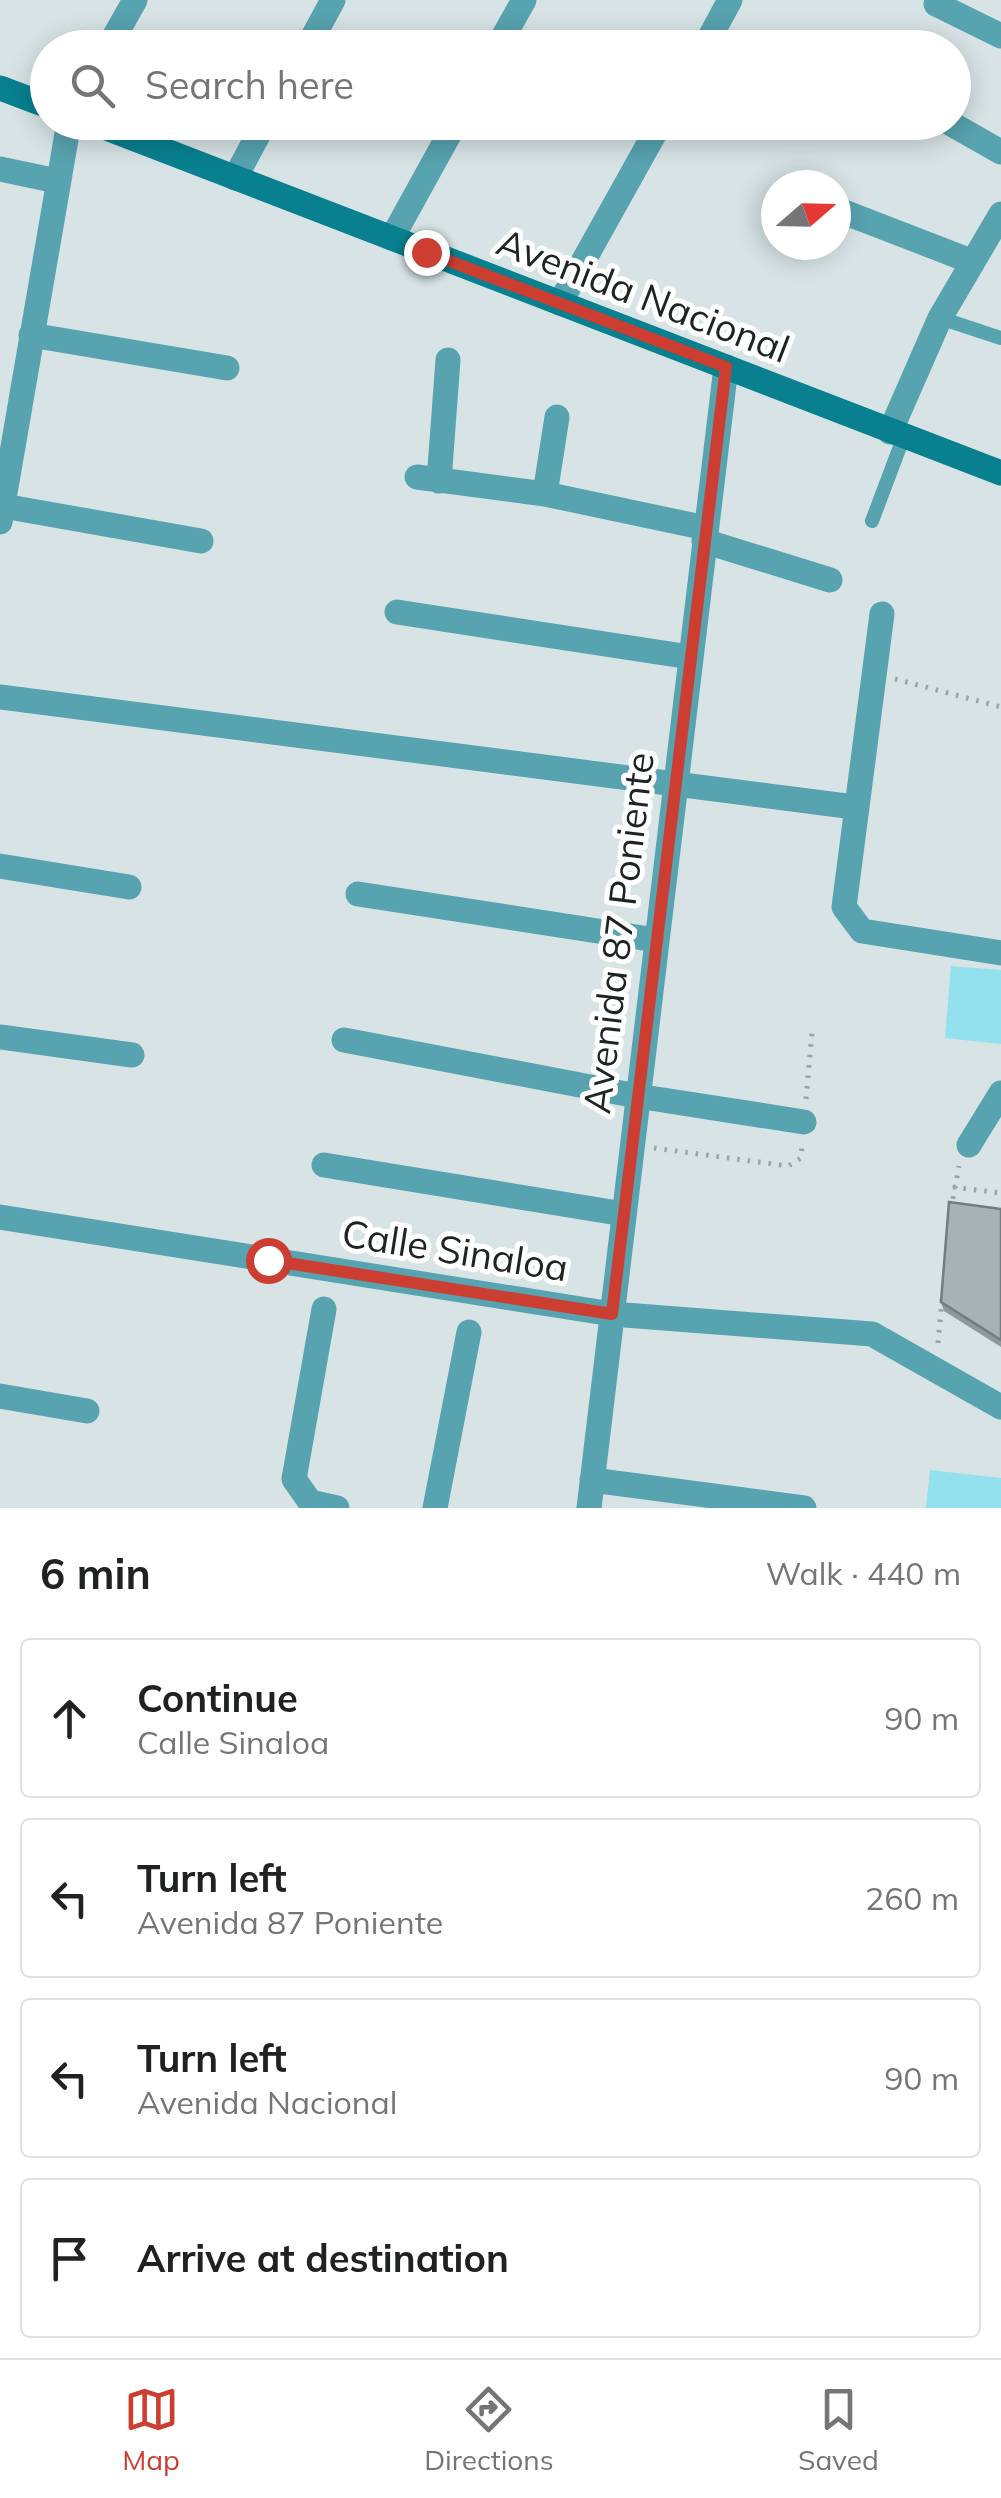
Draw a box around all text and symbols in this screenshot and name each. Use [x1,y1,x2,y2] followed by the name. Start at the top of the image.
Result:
[30,30,971,140] search box
[65,58,120,113] icon: search
[145,61,354,109] text: Search here
[761,170,851,260] north arrow
[490,217,796,373] street label: Avenida Nacional
[404,230,450,276] route end
[572,750,664,1116] street label: Avenida 87 Poniente
[339,1208,572,1292] street label: Calle Sinaloa
[246,1238,292,1284] route start
[40,1547,151,1600] text: 6 min
[766,1553,961,1593] text: Walk · 440 m
[137,1674,298,1722] text: Continue
[42,1691,97,1746] icon: ahead
[884,1698,959,1738] text: 90 m
[137,1722,329,1762] text: Calle Sinaloa
[137,1854,287,1902] text: Turn left
[42,1871,97,1926] icon: left
[865,1878,959,1918] text: 260 m
[137,1902,443,1942] text: Avenida 87 Poniente
[137,2034,287,2082] text: Turn left
[42,2051,97,2106] icon: left
[884,2058,959,2098] text: 90 m
[137,2082,397,2122] text: Avenida Nacional
[42,2231,97,2286] icon: arrive
[137,2234,509,2282] text: Arrive at destination
[122,2382,180,2477] tab: Map
[424,2382,554,2477] tab: Directions
[798,2382,879,2477] tab: Saved

